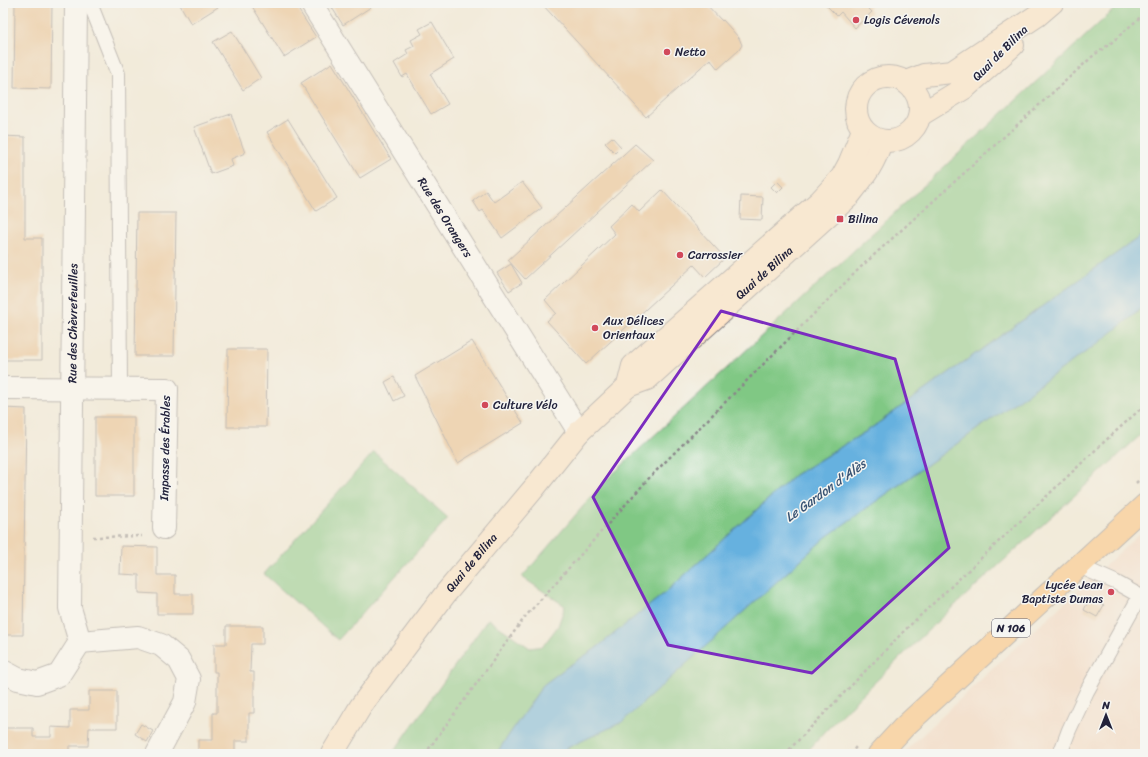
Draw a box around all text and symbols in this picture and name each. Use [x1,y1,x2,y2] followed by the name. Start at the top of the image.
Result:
[864,9,940,31] place label: Logis Cévenols
[851,15,861,25] marker: Logis Cévenols
[967,20,1033,86] street label: Quai de Bilina
[675,41,706,63] place label: Netto
[662,47,672,57] marker: Netto
[411,173,479,263] street label: Rue des Orangers
[848,208,878,230] place label: Bilina
[835,214,845,224] marker: Bilina
[730,240,799,305] street label: Quai de Bilina
[688,244,743,266] place label: Carrossier
[675,250,685,260] marker: Carrossier
[61,263,84,383] street label: Rue des Chèvrefeuilles
[602,310,664,346] place label: Aux Délices Orientaux
[590,323,600,333] marker: Aux Délices Orientaux
[493,394,558,416] place label: Culture Vélo
[153,395,177,502] street label: Impasse des Érables
[480,400,490,410] marker: Culture Vélo
[780,452,872,528] water label: Le Gardon d'Alès
[440,528,503,598] street label: Quai de Bilina
[1022,574,1104,610] place label: Lycée Jean Baptiste Dumas
[1106,587,1116,597] marker: Lycée Jean Baptiste Dumas
[992,619,1030,637] road number: N 106
[1086,695,1126,735] north arrow
[1101,696,1110,715] text: N

